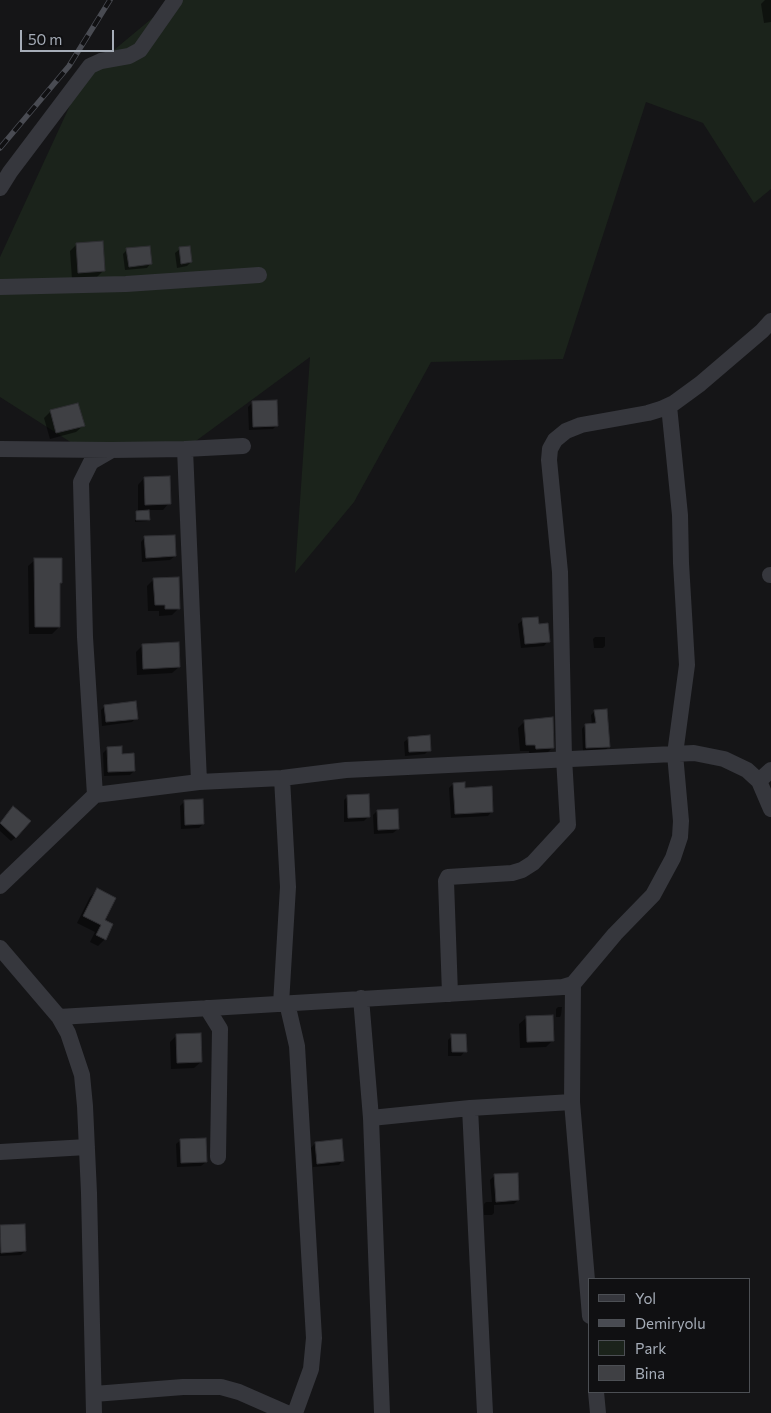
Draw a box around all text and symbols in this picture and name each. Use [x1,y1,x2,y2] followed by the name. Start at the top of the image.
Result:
[22,20,116,52] scale bar
[28,30,62,48] text: 50 m
[588,1278,751,1393] legend
[635,1289,656,1307] text: Yol
[635,1314,706,1332] text: Demiryolu
[635,1339,666,1357] text: Park
[635,1364,665,1382] text: Bina

